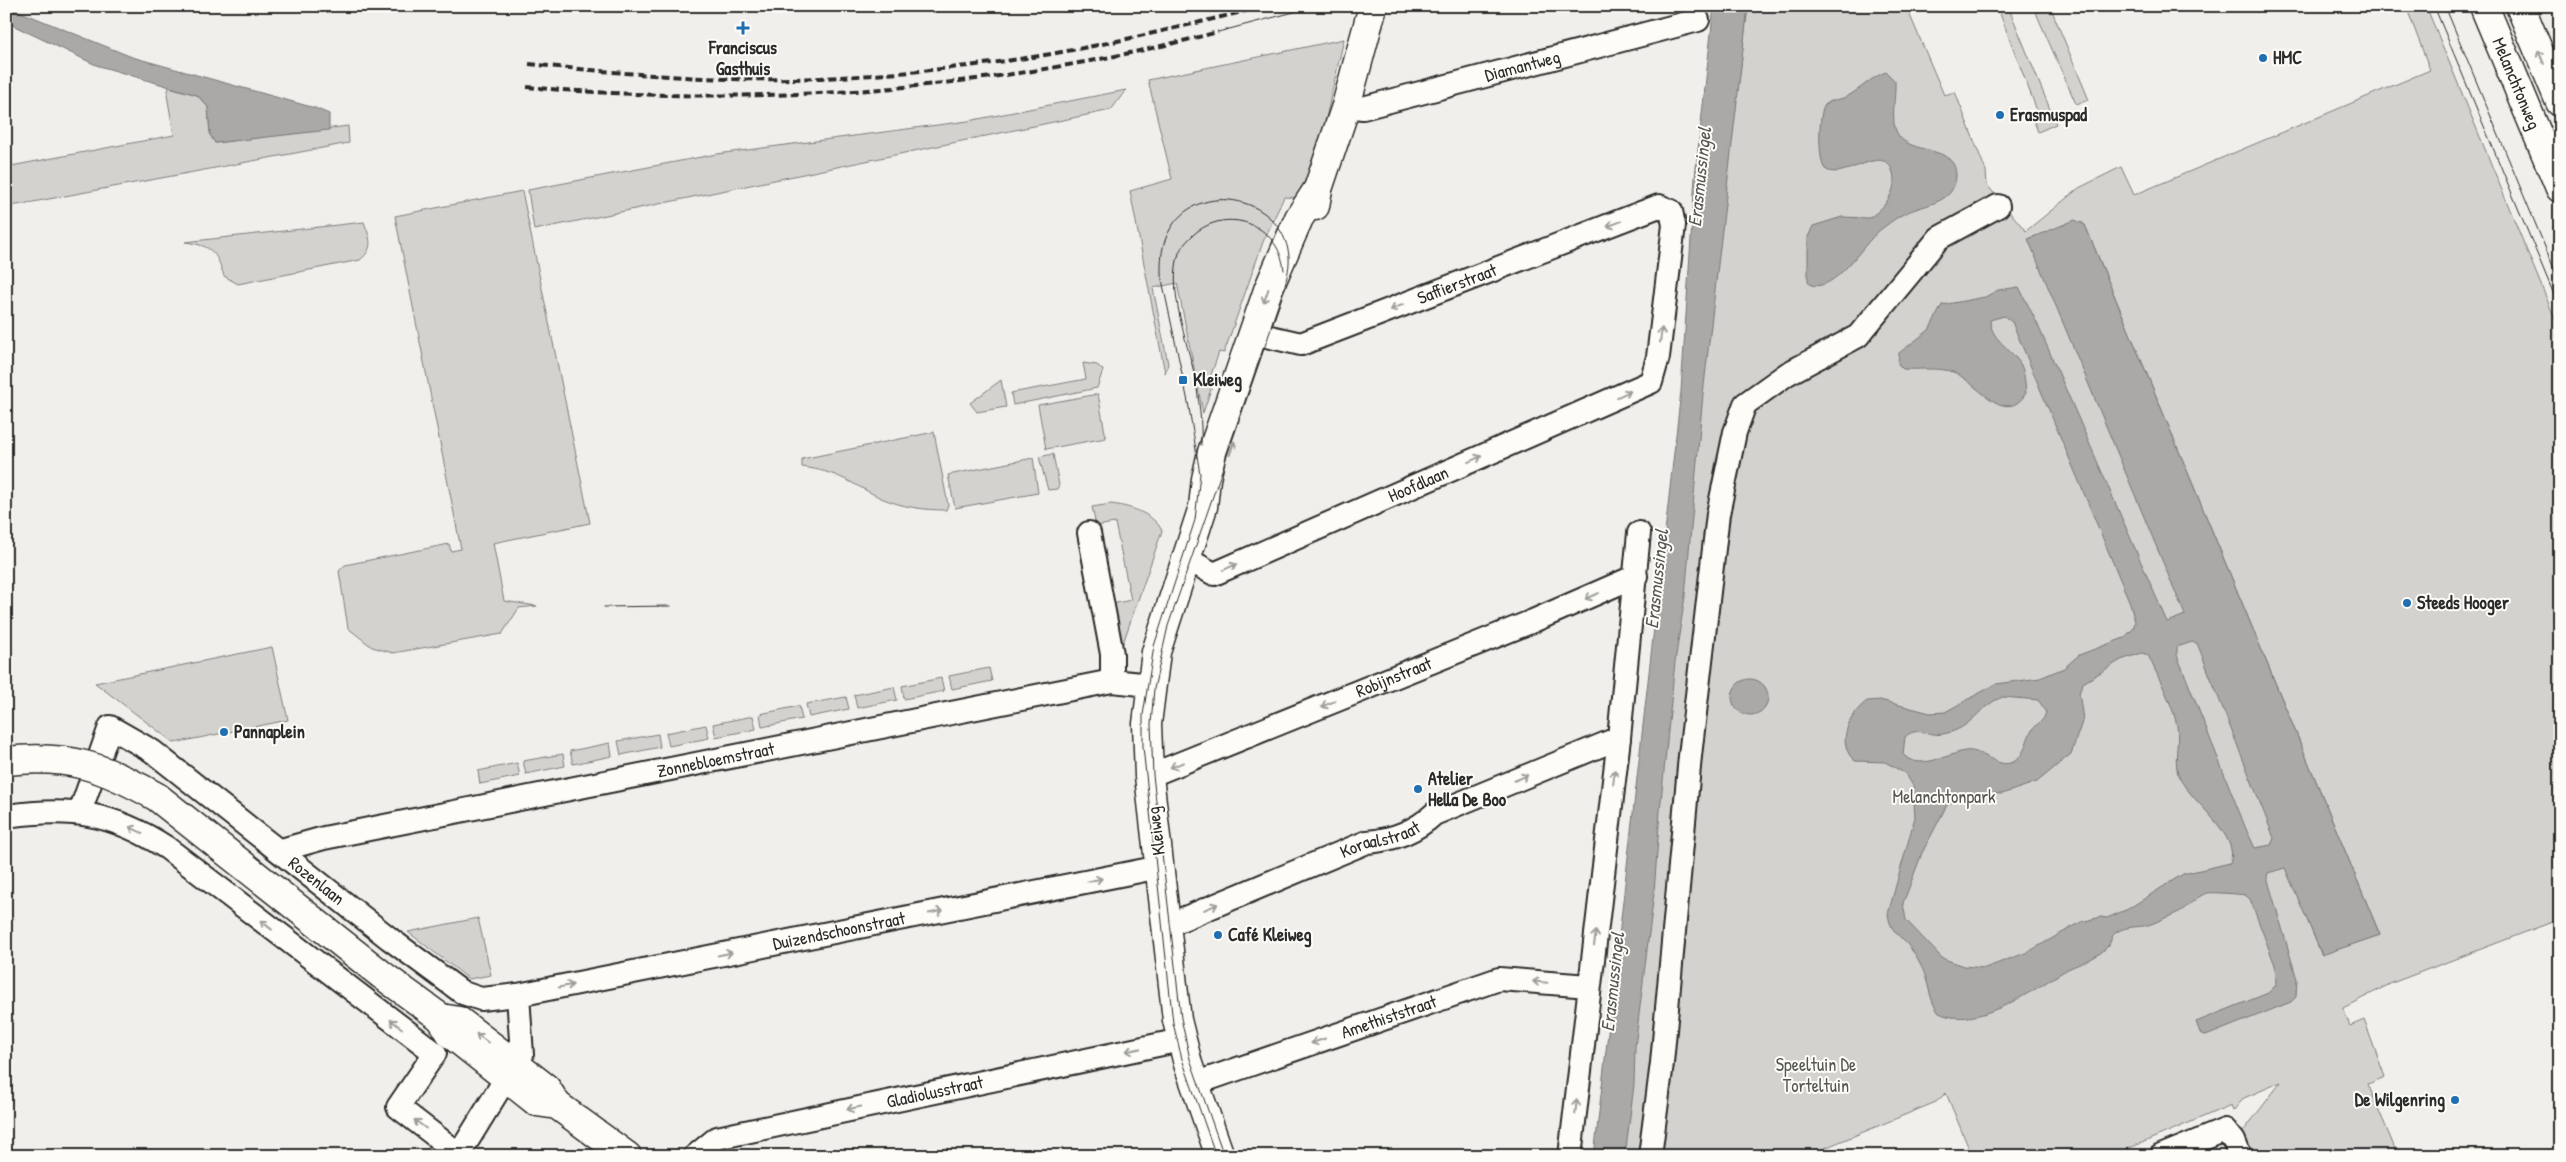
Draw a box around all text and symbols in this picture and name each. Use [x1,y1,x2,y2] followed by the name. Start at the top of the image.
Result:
[736,21,750,35] marker: Franciscus Gasthuis
[2486,33,2547,133] street label: Melanchtonweg
[708,35,777,81] place label: Franciscus Gasthuis
[1482,44,1563,87] street label: Diamantweg
[2273,45,2302,70] place label: HMC
[2536,50,2545,65] one-way arrow
[2257,52,2269,64] marker: HMC
[2010,102,2087,128] place label: Erasmuspad
[1994,109,2006,121] marker: Erasmuspad
[1681,125,1717,228] water label: Erasmussingel
[1607,220,1622,229] one-way arrow
[1413,257,1501,310] street label: Saffierstraat
[1261,287,1270,303] one-way arrow
[1390,303,1405,313] one-way arrow
[1656,327,1666,343] one-way arrow
[1193,367,1242,393] place label: Kleiweg
[1177,374,1189,386] marker: Kleiweg
[1616,388,1631,398] one-way arrow
[1228,440,1237,456] one-way arrow
[1467,454,1482,464] one-way arrow
[1384,460,1452,508] street label: Hoofdlaan
[1638,527,1674,630] water label: Erasmussingel
[1222,561,1237,571] one-way arrow
[2417,590,2509,616] place label: Steeds Hooger
[1584,592,1599,601] one-way arrow
[2401,597,2413,609] marker: Steeds Hooger
[1352,650,1436,703] street label: Robijnstraat
[1321,700,1336,709] one-way arrow
[234,719,305,745] place label: Pannaplein
[218,726,230,738] marker: Pannaplein
[655,735,777,783] street label: Zonnebloemstraat
[1170,761,1185,770] one-way arrow
[1428,766,1507,812] place label: Atelier Hella De Boo
[1609,769,1619,785] one-way arrow
[1513,773,1528,783] one-way arrow
[1412,783,1424,795] marker: Atelier Hella De Boo
[1892,784,1996,809] park label: Melanchtonpark
[1140,805,1171,857] street label: Kleiweg
[1336,814,1425,864] street label: Koraalstraat
[128,824,143,834] one-way arrow
[283,850,350,911] street label: Rozenlaan
[1087,874,1103,884] one-way arrow
[1203,902,1218,912] one-way arrow
[770,905,908,956] street label: Duizendschoonstraat
[927,906,943,916] one-way arrow
[260,920,273,931] one-way arrow
[1228,922,1312,948] place label: Café Kleiweg
[1212,929,1224,941] marker: Café Kleiweg
[1590,930,1600,946] one-way arrow
[1594,930,1630,1033] water label: Erasmussingel
[717,948,733,958] one-way arrow
[1533,977,1549,987] one-way arrow
[557,980,573,990] one-way arrow
[1337,988,1441,1044] street label: Amethiststraat
[390,1018,403,1029] one-way arrow
[475,1033,489,1043] one-way arrow
[1311,1037,1327,1046] one-way arrow
[1126,1046,1142,1056] one-way arrow
[1776,1052,1856,1098] park label: Speeltuin De Torteltuin
[884,1069,986,1114] street label: Gladiolusstraat
[2355,1087,2445,1113] place label: De Wilgenring
[2449,1094,2461,1106] marker: De Wilgenring
[1571,1100,1581,1116] one-way arrow
[847,1104,863,1113] one-way arrow
[414,1119,427,1130] one-way arrow

